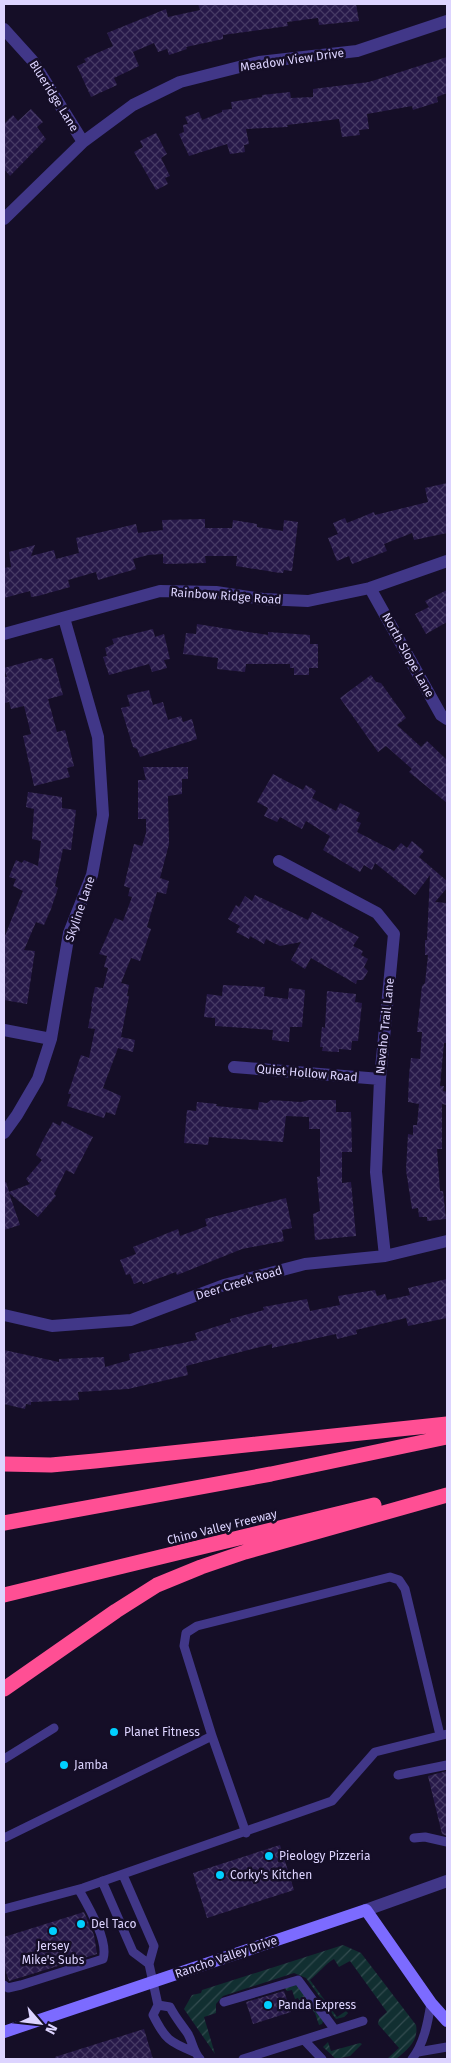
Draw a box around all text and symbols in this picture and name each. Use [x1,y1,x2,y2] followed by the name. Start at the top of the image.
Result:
[239,46,345,74] street label: Meadow View Drive
[27,58,81,134] street label: Blueridge Lane
[170,585,282,607] street label: Rainbow Ridge Road
[379,610,437,700] street label: North Slope Lane
[62,874,98,944] street label: Skyline Lane
[373,977,397,1075] street label: Navaho Trail Lane
[256,1062,358,1084] street label: Quiet Hollow Road
[194,1263,284,1303] street label: Deer Creek Road
[166,1507,279,1547] street label: Chino Valley Freeway
[124,1725,200,1739] place label: Planet Fitness
[108,1726,120,1738] marker: Planet Fitness
[74,1758,108,1772] place label: Jamba
[58,1759,70,1771] marker: Jamba
[279,1849,371,1863] place label: Pieology Pizzeria
[263,1850,275,1862] marker: Pieology Pizzeria
[230,1868,312,1882] place label: Corky's Kitchen
[214,1869,226,1881] marker: Corky's Kitchen
[91,1917,137,1931] place label: Del Taco
[75,1918,87,1930] marker: Del Taco
[47,1925,59,1937] marker: Jersey Mike's Subs
[173,1933,279,1981] street label: Rancho Valley Drive
[22,1939,85,1967] place label: Jersey Mike's Subs
[15,1998,65,2048] north arrow
[278,1998,356,2012] place label: Panda Express
[262,1999,274,2011] marker: Panda Express
[41,2021,61,2037] text: N

